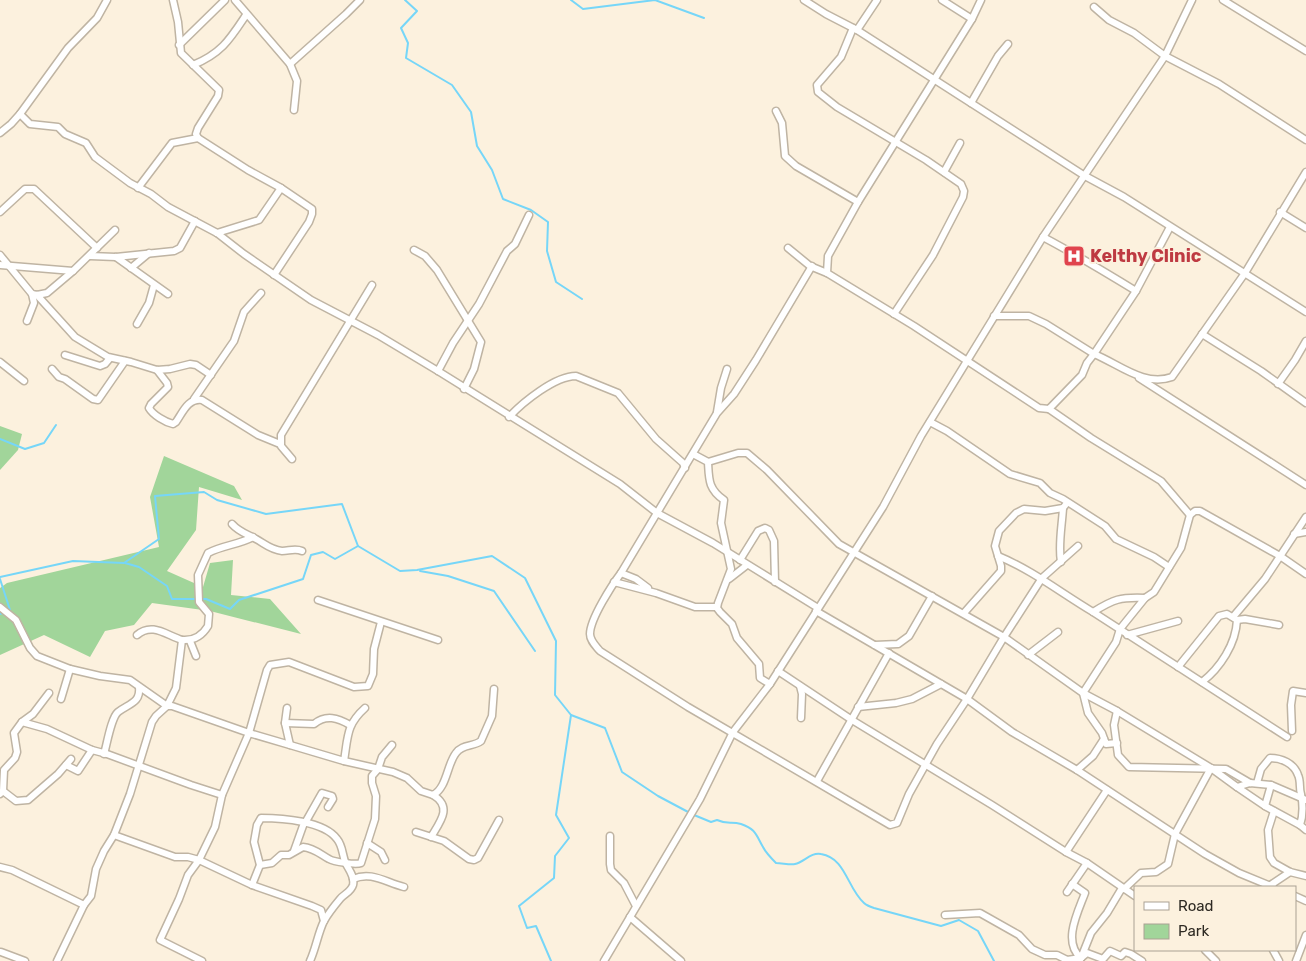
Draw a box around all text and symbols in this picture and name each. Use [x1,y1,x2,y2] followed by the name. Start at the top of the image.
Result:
[1062,244,1086,268] hospital icon: Kelthy Clinic
[1090,245,1202,267] place label: Kelthy Clinic
[1134,886,1296,951] legend
[1178,897,1214,915] text: Road
[1178,922,1209,940] text: Park

